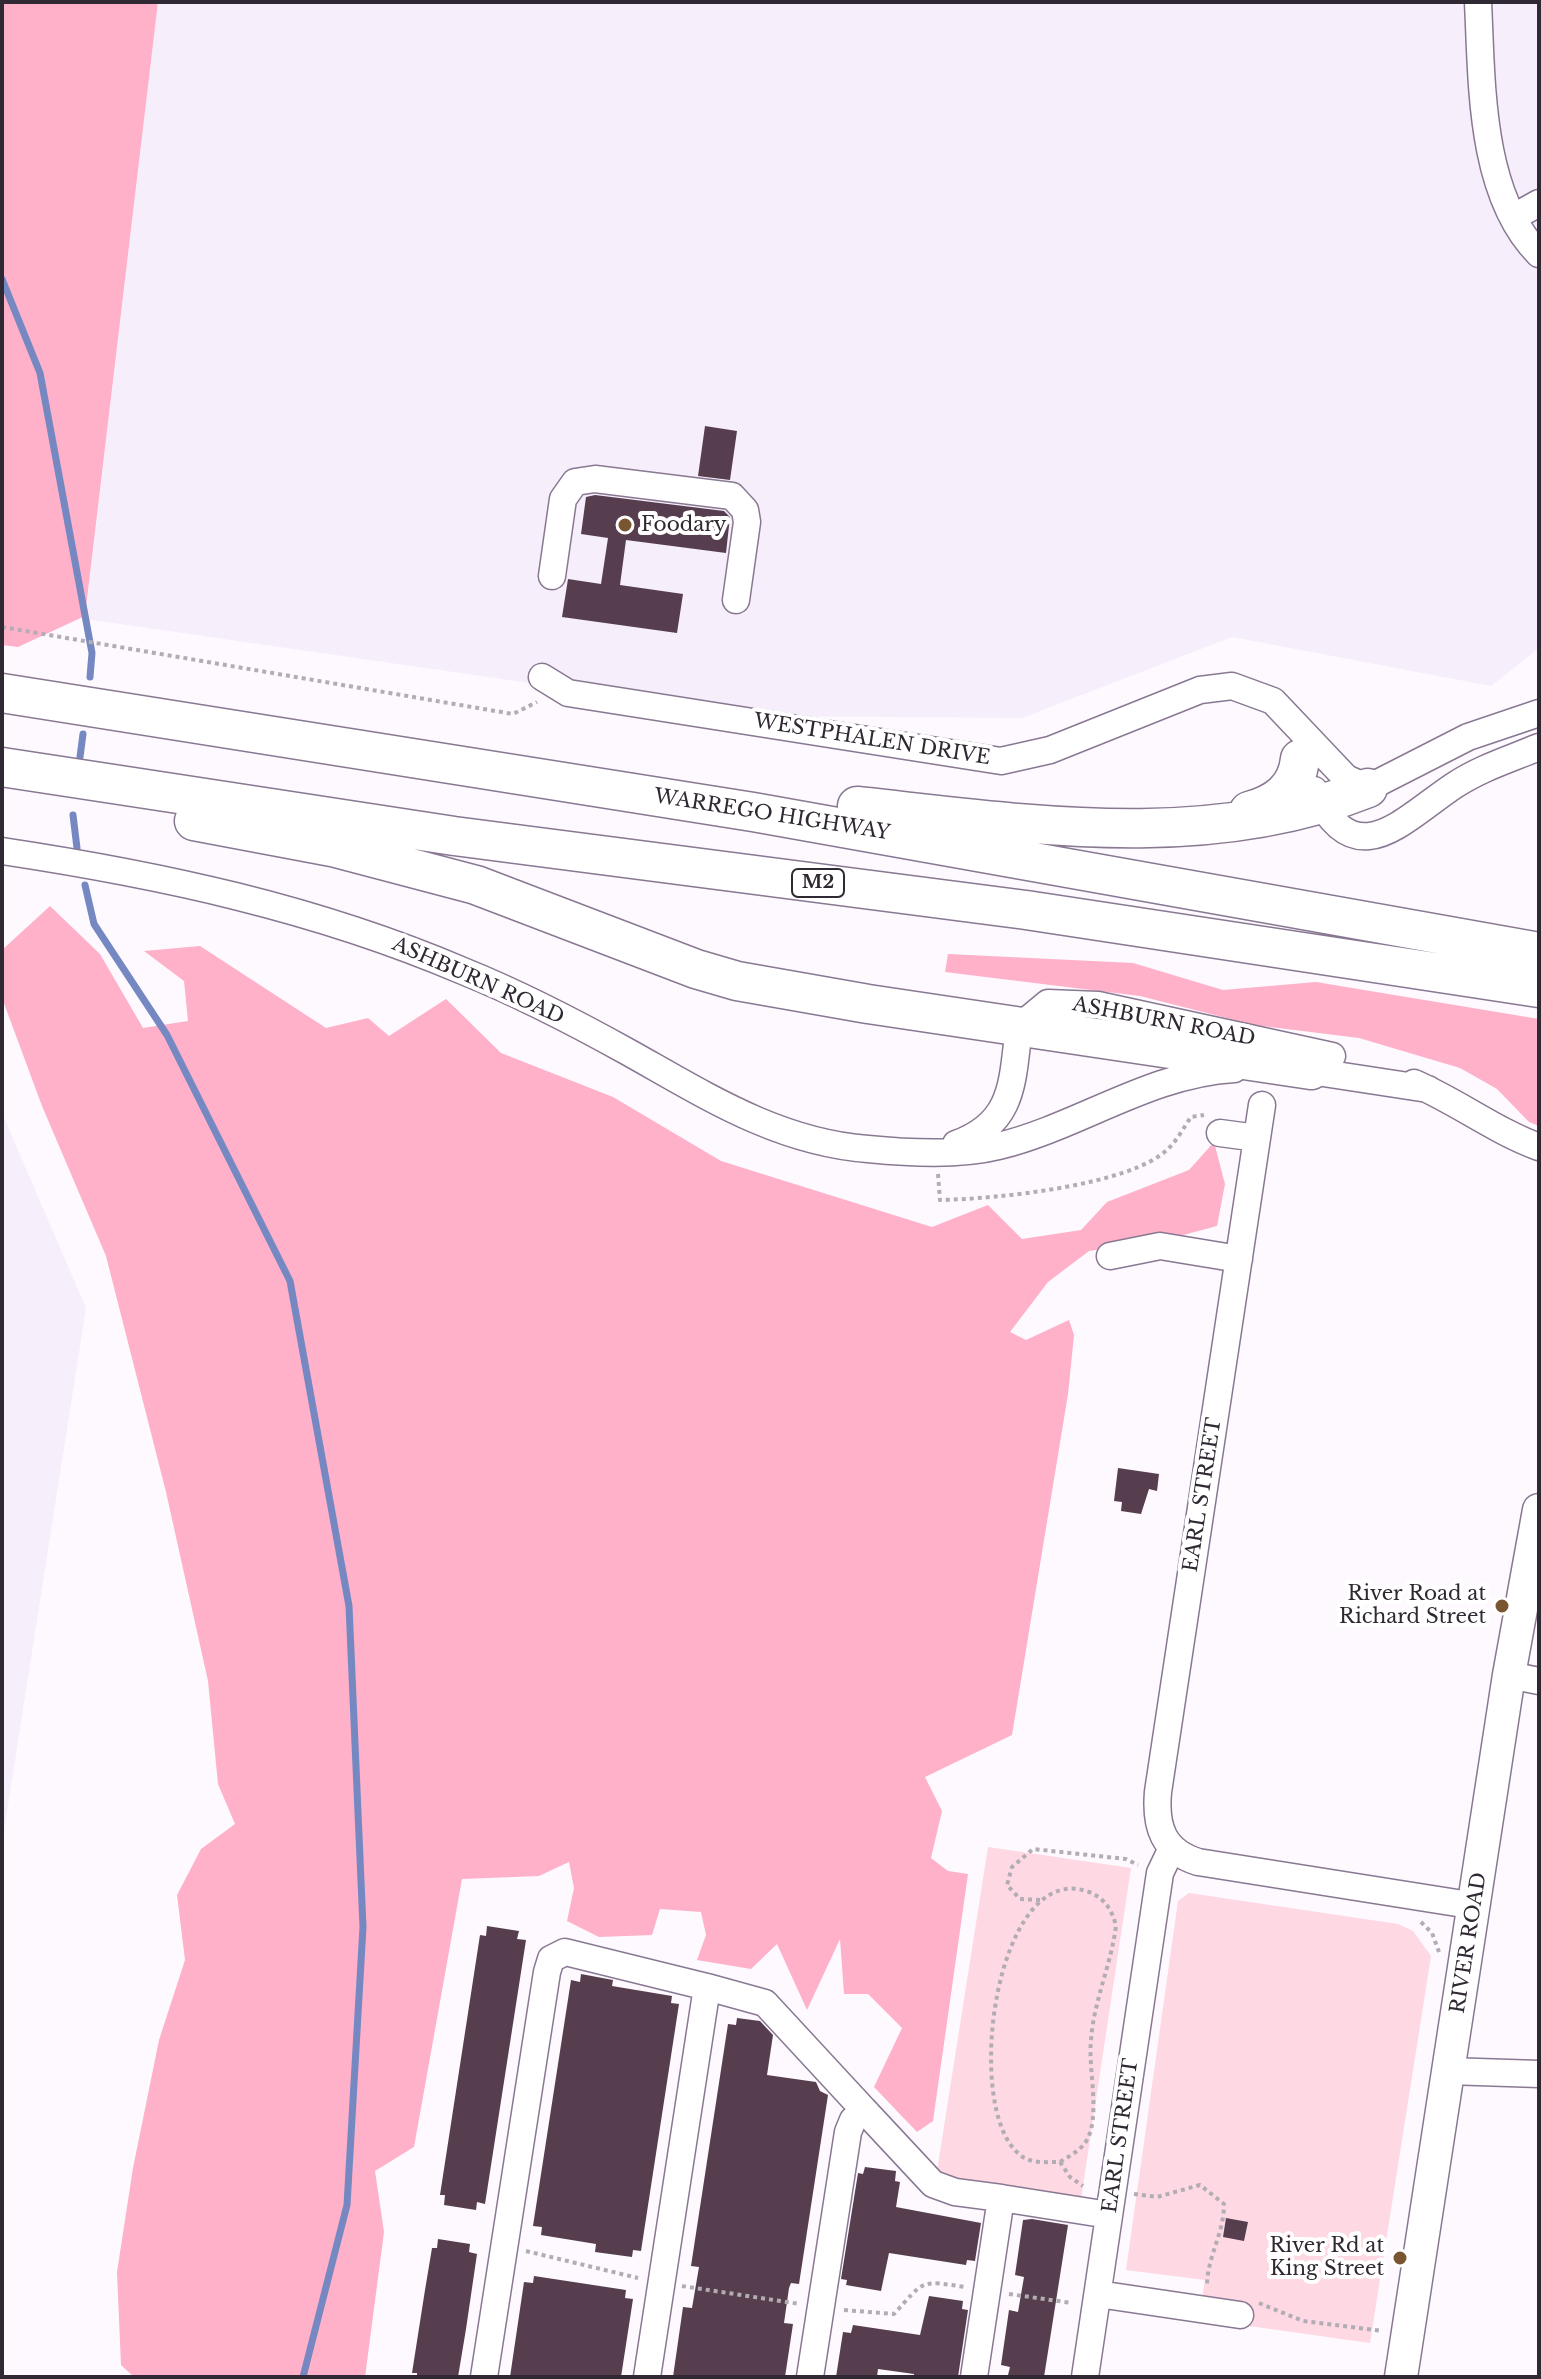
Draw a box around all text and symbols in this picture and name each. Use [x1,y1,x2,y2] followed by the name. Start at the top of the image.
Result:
[641,513,727,537] place label: Foodary
[616,516,634,534] marker: Foodary
[752,709,992,771] street label: WESTPHALEN DRIVE
[652,784,892,846] street label: WARREGO HIGHWAY
[792,869,844,897] road number: M2
[388,932,568,1030] street label: ASHBURN ROAD
[1071,993,1257,1051] street label: ASHBURN ROAD
[1179,1416,1227,1574] street label: EARL STREET
[1339,1582,1486,1629] place label: River Road at Richard Street
[1493,1597,1511,1615] marker: River Road at Richard Street
[1446,1871,1492,2015] street label: RIVER ROAD
[1098,2057,1144,2215] street label: EARL STREET
[1270,2234,1384,2281] place label: River Rd at King Street
[1391,2249,1409,2267] marker: River Rd at King Street

